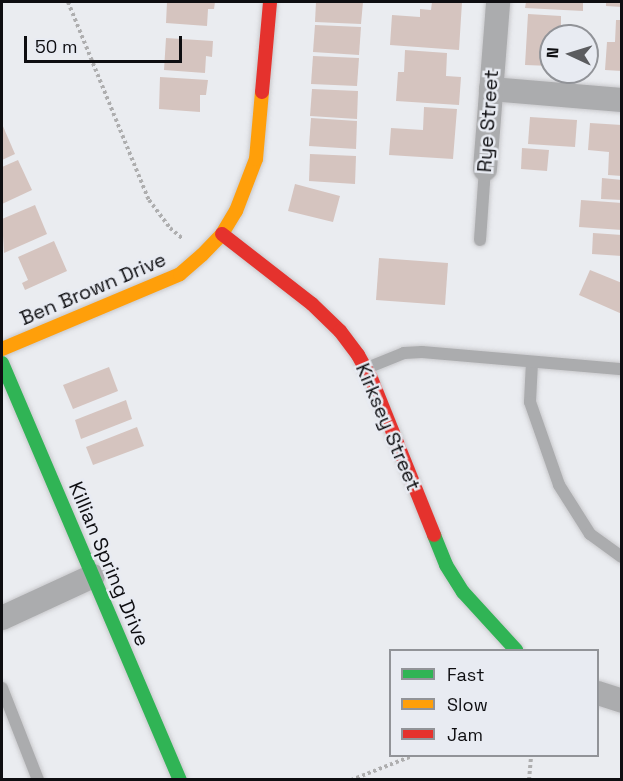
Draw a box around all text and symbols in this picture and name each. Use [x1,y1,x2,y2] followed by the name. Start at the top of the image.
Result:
[27,24,184,62] scale bar
[539,24,599,84] north arrow
[35,35,77,58] text: 50 m
[542,47,563,59] text: N
[472,69,504,173] street label: Rye Street
[16,247,170,331] street label: Ben Brown Drive
[350,360,426,494] street label: Kirksey Street
[63,478,155,650] street label: Killian Spring Drive
[389,649,599,757] legend
[447,663,484,686] text: Fast
[447,693,488,716] text: Slow
[447,723,483,746] text: Jam

